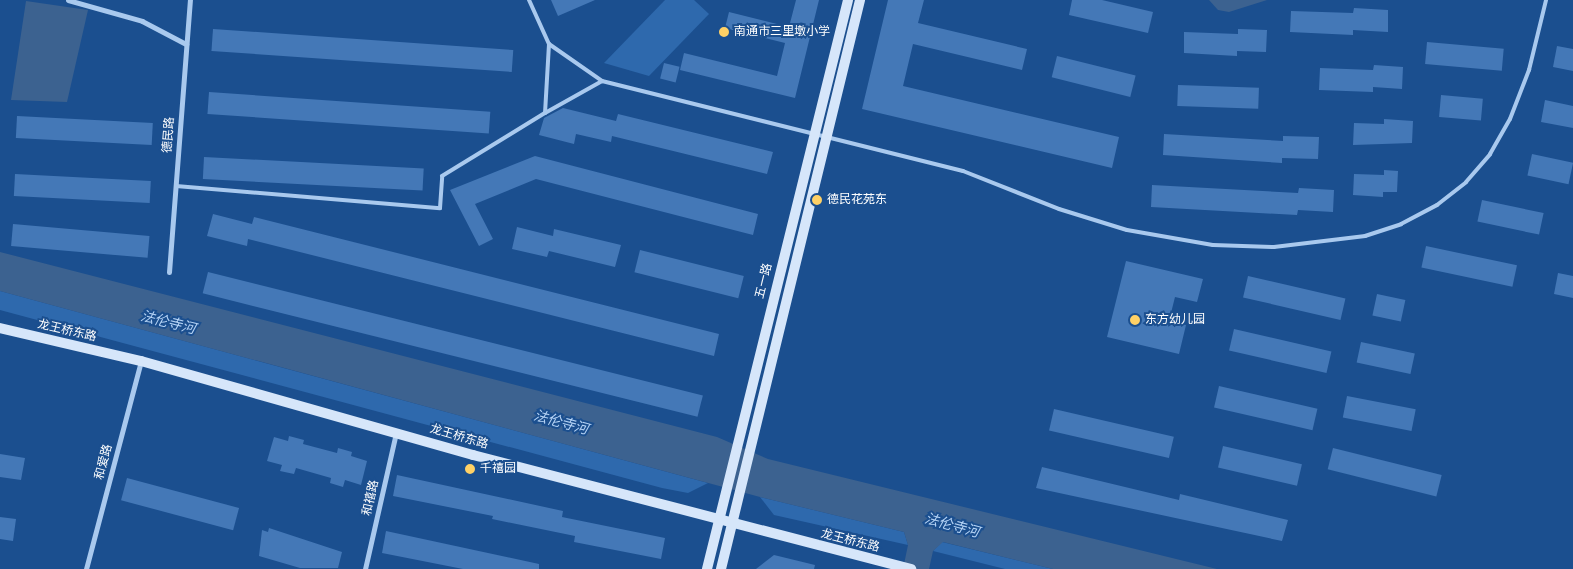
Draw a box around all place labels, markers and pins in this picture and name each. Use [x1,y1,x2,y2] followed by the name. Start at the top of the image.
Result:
[734,25,830,39] place label: 南通市三里墩小学
[718,26,730,38] marker: 南通市三里墩小学
[827,193,887,207] place label: 德民花苑东
[811,194,823,206] marker: 德民花苑东
[1145,313,1205,327] place label: 东方幼儿园
[1129,314,1141,326] marker: 东方幼儿园
[480,462,516,476] place label: 千禧园
[464,463,476,475] marker: 千禧园

